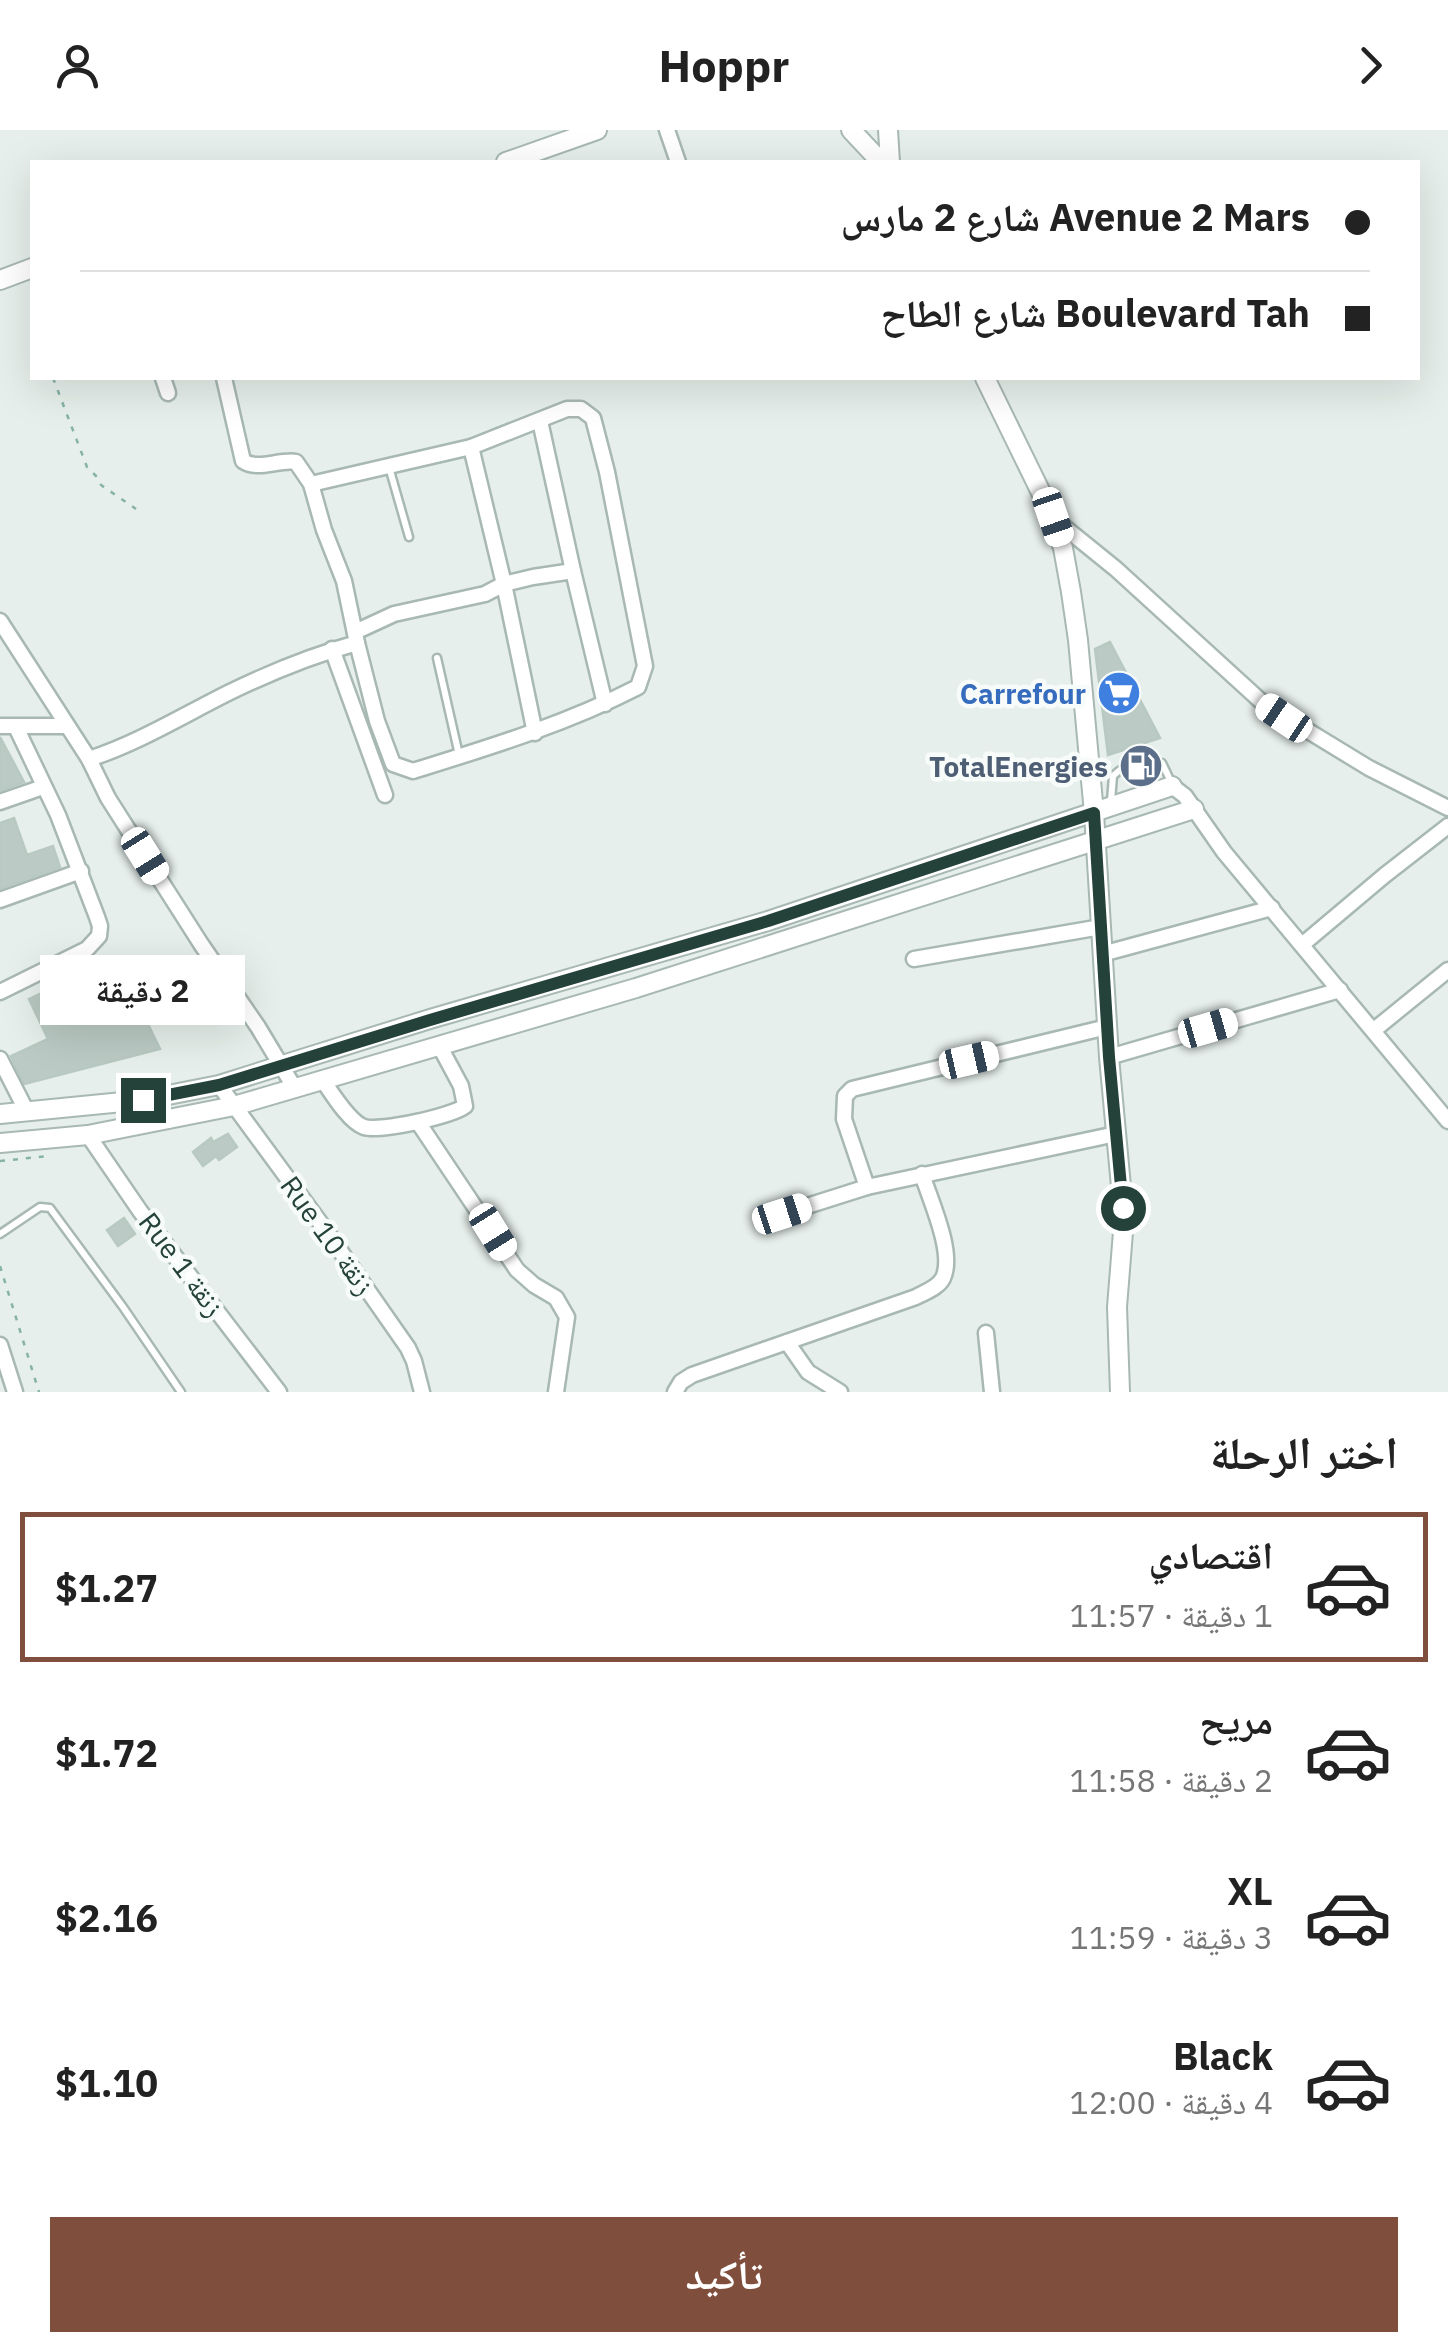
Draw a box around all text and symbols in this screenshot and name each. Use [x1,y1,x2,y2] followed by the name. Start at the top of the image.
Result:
[659,36,789,94] text: Hoppr
[50,38,105,93] icon: person
[1343,38,1398,93] icon: forward
[841,192,1310,241] text: Avenue 2 Mars شارع 2 مارس
[881,288,1310,337] text: Boulevard Tah شارع الطاح
[1029,484,1077,550] car
[1096,670,1142,716] supermarket icon: Carrefour
[960,675,1086,712] place label: Carrefour
[1251,689,1317,747] car
[1118,743,1164,789] fuel station icon: TotalEnergies
[929,748,1108,785] place label: TotalEnergies
[116,823,174,889] car
[41,955,246,1025] callout: 2 دقيقة
[96,969,189,1011] text: 2 دقيقة
[1175,1005,1241,1051] car
[936,1039,1002,1081] car
[121,1078,166,1123] route end
[272,1168,384,1302] street label: Rue 10 زنقة
[1101,1186,1146,1231] route start
[749,1190,815,1238] car
[464,1199,522,1265] car
[131,1204,233,1324] street label: Rue 1 زنقة
[1210,1423,1398,1481] text: اختر الرحلة
[1149,1530,1273,1579] text: اقتصادي
[1303,1542,1393,1632] icon: car
[55,1563,158,1612] text: $1.27
[1069,1594,1273,1636] text: 1 دقيقة · 11:57
[1199,1695,1273,1744] text: مريح
[1303,1707,1393,1797] icon: car
[55,1728,158,1777] text: $1.72
[1069,1759,1273,1801] text: 2 دقيقة · 11:58
[1227,1866,1273,1915] text: XL
[1303,1872,1393,1962] icon: car
[55,1893,158,1942] text: $2.16
[1069,1916,1273,1958] text: 3 دقيقة · 11:59
[1173,2031,1273,2080] text: Black
[1303,2037,1393,2127] icon: car
[55,2058,158,2107] text: $1.10
[1069,2081,1273,2123] text: 4 دقيقة · 12:00
[50,2217,1398,2332] button: تأكيد

